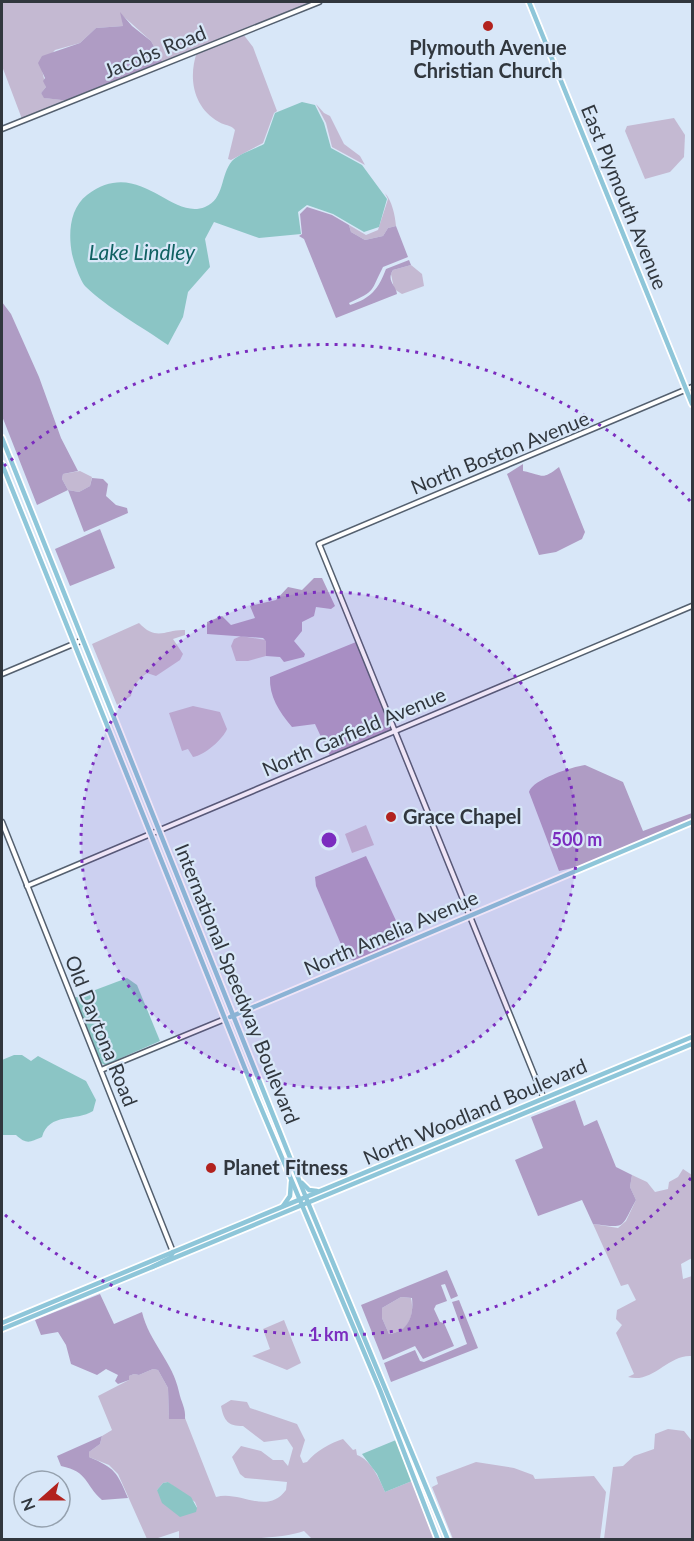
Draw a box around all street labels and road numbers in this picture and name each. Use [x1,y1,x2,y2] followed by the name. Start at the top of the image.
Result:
[100,20,209,82] street label: Jacobs Road
[577,101,673,293] street label: East Plymouth Avenue
[407,405,592,499] street label: North Boston Avenue
[258,681,449,781] street label: North Garfield Avenue
[171,840,305,1127] street label: International Speedway Boulevard
[300,885,481,980] street label: North Amelia Avenue
[61,952,143,1110] street label: Old Daytona Road
[359,1053,590,1169] street label: North Woodland Boulevard

